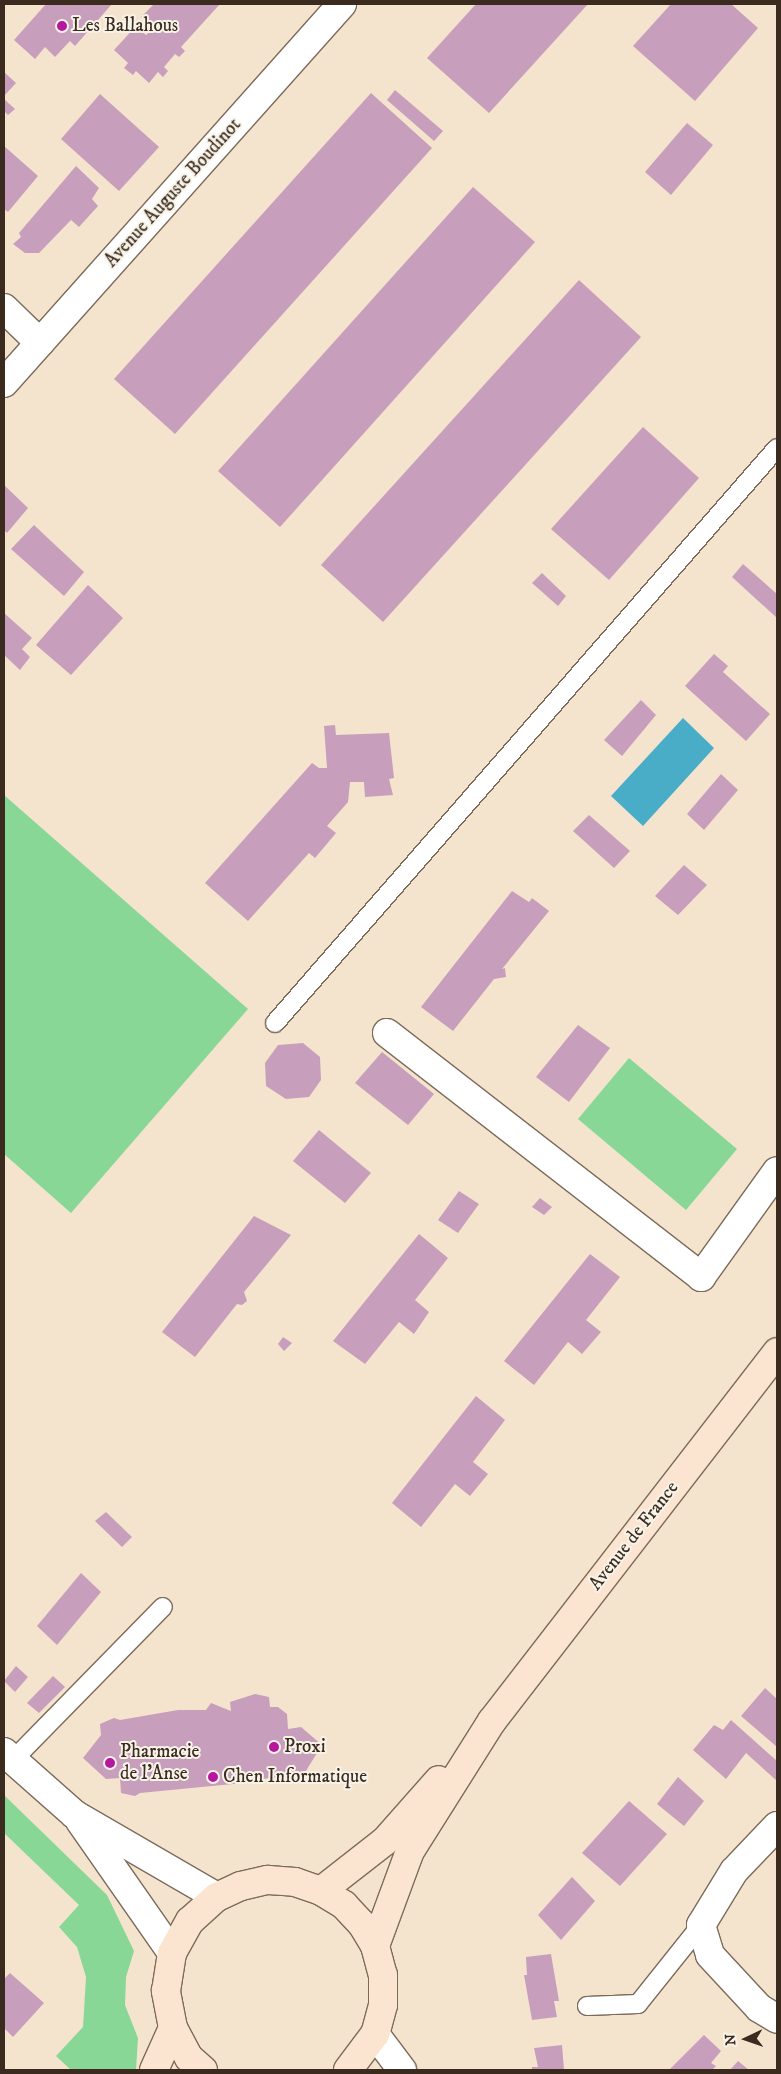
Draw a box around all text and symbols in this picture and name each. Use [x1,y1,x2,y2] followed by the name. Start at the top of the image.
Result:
[72,15,178,37] place label: Les Ballahous
[56,20,68,32] marker: Les Ballahous
[100,114,246,272] street label: Avenue Auguste Boudinot
[584,1477,684,1595] street label: Avenue de France
[284,1736,326,1758] place label: Proxi
[120,1741,199,1785] place label: Pharmacie de l'Anse
[268,1741,280,1753] marker: Proxi
[104,1757,116,1769] marker: Pharmacie de l'Anse
[223,1766,367,1788] place label: Chen Informatique
[207,1771,219,1783] marker: Chen Informatique
[721,2014,771,2064] north arrow
[722,2034,740,2046] text: N

